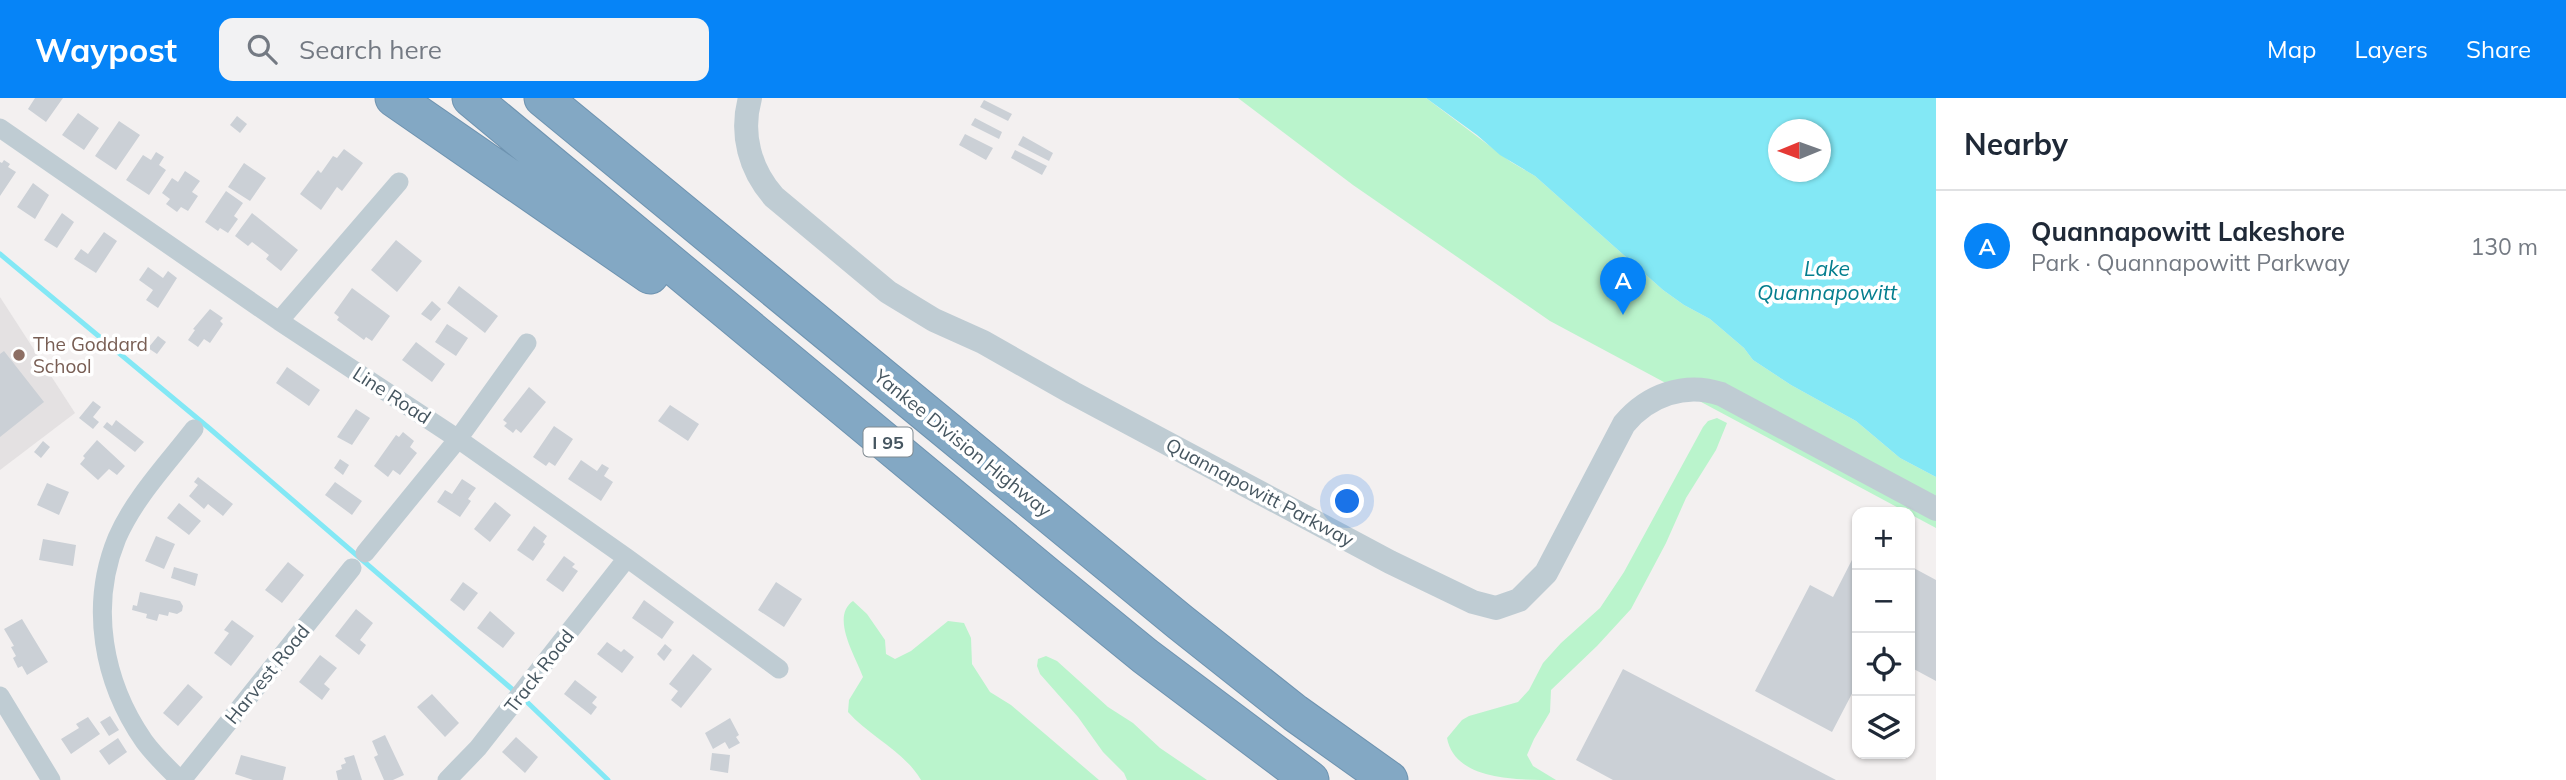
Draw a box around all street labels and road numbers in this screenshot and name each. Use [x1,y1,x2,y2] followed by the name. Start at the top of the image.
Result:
[349,361,435,429] street label: Line Road
[869,363,1057,522] street label: Yankee Division Highway
[864,428,912,456] road number: I 95
[1162,432,1358,552] street label: Quannapowitt Parkway
[220,619,314,729] street label: Harvest Road
[499,625,579,717] street label: Track Road

